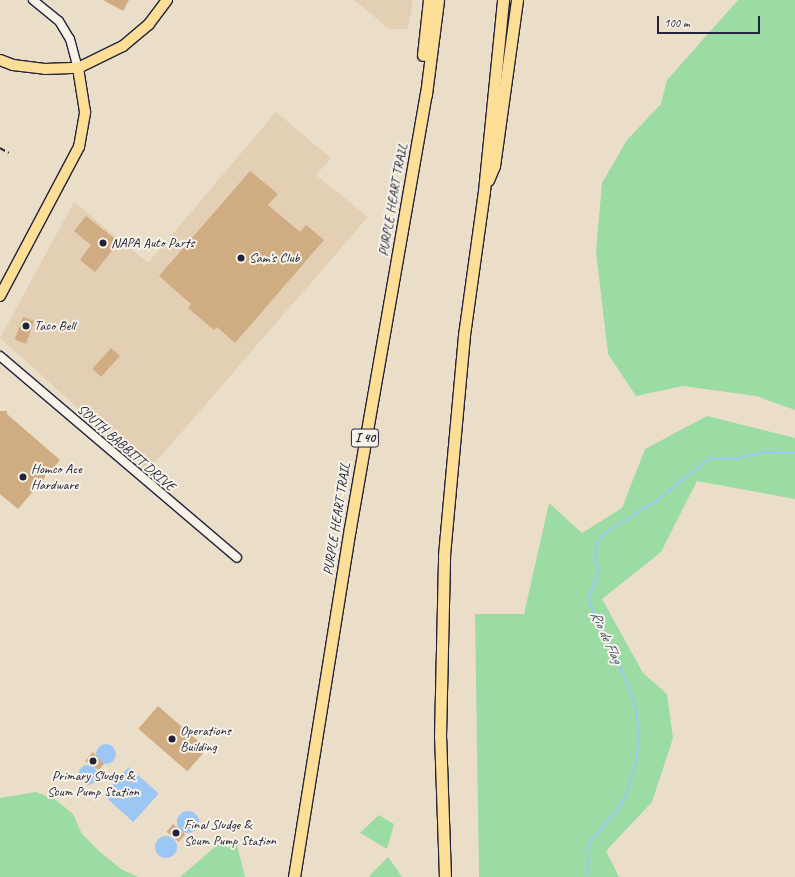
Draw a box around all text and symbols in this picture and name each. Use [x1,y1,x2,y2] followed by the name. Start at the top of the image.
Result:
[659,8,762,34] scale bar
[664,15,690,31] text: 100 m
[375,142,411,258] street label: PURPLE HEART TRAIL
[111,235,194,251] place label: NAPA Auto Parts
[98,238,108,248] marker: NAPA Auto Parts
[249,250,300,266] place label: Sam's Club
[236,253,246,263] marker: Sam's Club
[34,318,75,334] place label: Taco Bell
[21,321,31,331] marker: Taco Bell
[74,401,178,495] street label: SOUTH BABBITT DRIVE
[350,427,380,449] road number: I 40
[31,461,81,494] place label: Homco Ace Hardware
[320,461,354,577] street label: PURPLE HEART TRAIL
[18,472,28,482] marker: Homco Ace Hardware
[586,608,626,666] water label: Rio de Flag
[180,723,231,756] place label: Operations Building
[167,734,177,744] marker: Operations Building
[88,756,98,766] marker: Primary Sludge & Scum Pump Station
[47,768,139,800] place label: Primary Sludge & Scum Pump Station
[184,817,277,850] place label: Final Sludge & Scum Pump Station
[171,828,181,838] marker: Final Sludge & Scum Pump Station

